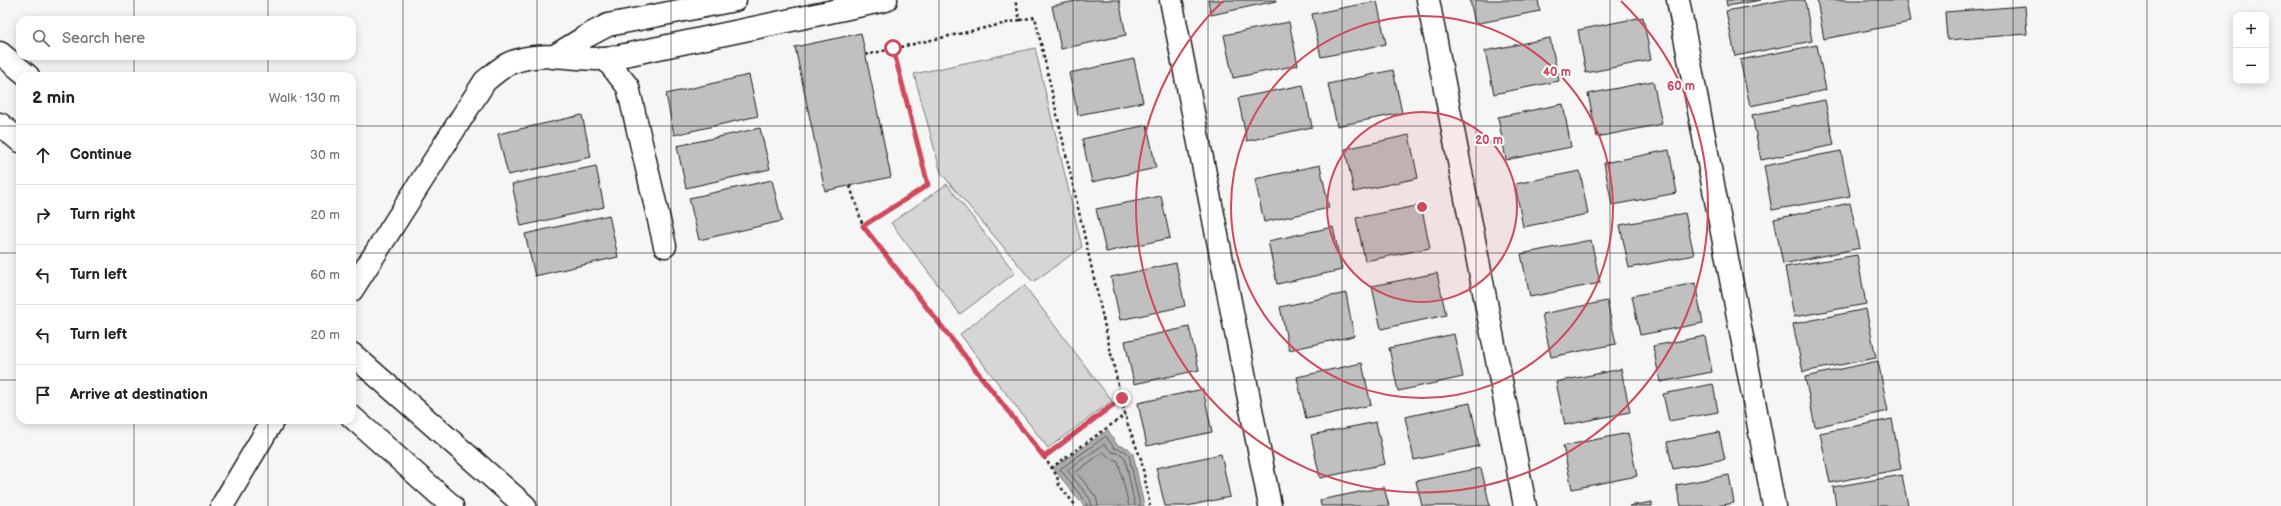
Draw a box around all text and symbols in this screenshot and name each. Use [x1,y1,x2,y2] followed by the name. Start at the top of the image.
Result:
[2233,12,2269,84] map controls
[2233,12,2269,48] button: +
[16,16,356,60] search box
[30,27,52,49] icon: search
[62,29,145,48] text: Search here
[884,39,902,57] route start
[2233,48,2269,84] button: −
[1543,65,1571,80] text: 40 m
[1667,79,1695,94] text: 60 m
[32,88,75,108] text: 2 min
[269,90,340,106] text: Walk · 130 m
[1475,133,1503,148] text: 20 m
[32,144,54,166] icon: ahead
[70,145,132,164] text: Continue
[310,147,340,163] text: 30 m
[1415,200,1429,214] centre of rings
[32,204,54,226] icon: right
[70,205,135,224] text: Turn right
[310,207,340,223] text: 20 m
[32,264,54,286] icon: left
[70,265,127,284] text: Turn left
[310,267,340,283] text: 60 m
[32,324,54,346] icon: left
[70,325,127,344] text: Turn left
[310,327,340,343] text: 20 m
[32,384,54,406] icon: arrive
[70,385,208,404] text: Arrive at destination
[1113,389,1131,407] route end

